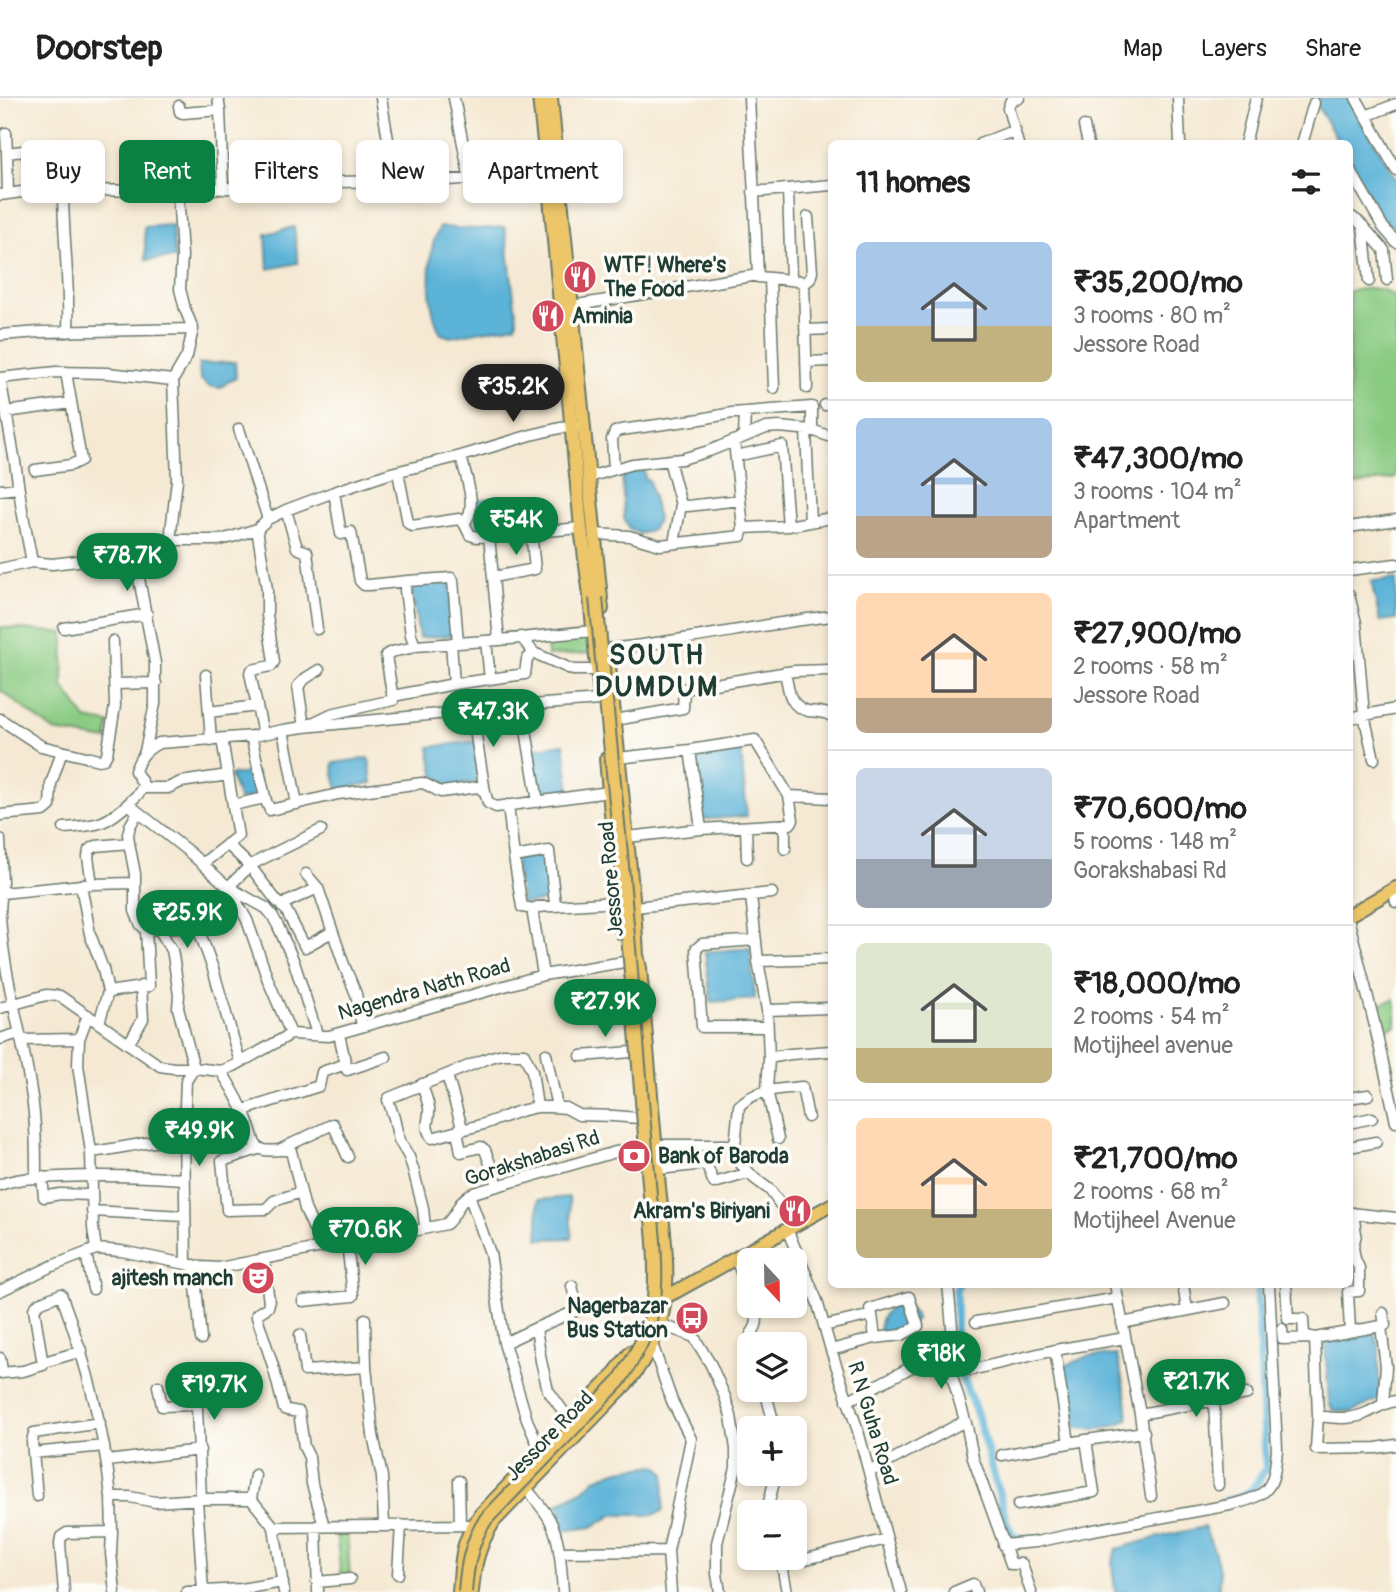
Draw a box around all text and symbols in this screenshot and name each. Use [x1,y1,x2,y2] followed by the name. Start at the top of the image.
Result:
[35,28,163,69] text: Doorstep
[1123,34,1163,63] text: Map
[1201,34,1267,63] text: Layers
[1305,34,1361,63] text: Share
[21,140,105,203] chip: Buy
[119,140,215,203] chip: Rent
[229,140,342,203] chip: Filters
[356,140,449,203] chip: New
[463,140,623,203] chip: Apartment
[1287,163,1325,201] icon: filters
[856,164,970,201] text: 11 homes
[603,252,727,303] place label: WTF! Where's The Food
[561,258,599,296] restaurant icon: WTF! Where's The Food
[1073,264,1243,301] text: ₹35,200/mo
[912,270,996,354] icon: home
[529,297,567,335] restaurant icon: Aminia
[1073,301,1231,330] text: 3 rooms · 80 m²
[572,303,633,330] place label: Aminia
[1073,330,1200,359] text: Jessore Road
[456,364,570,424] pin: ₹35.2K
[478,372,548,401] text: ₹35.2K
[1073,440,1243,477] text: ₹47,300/mo
[912,446,996,530] icon: home
[1073,477,1242,506] text: 3 rooms · 104 m²
[475,498,557,557] pin: ₹54K
[489,505,543,534] text: ₹54K
[1073,506,1180,535] text: Apartment
[70,533,184,593] pin: ₹78.7K
[93,541,161,570] text: ₹78.7K
[1073,615,1241,652] text: ₹27,900/mo
[912,621,996,705] icon: home
[595,638,719,705] district label: SOUTH DUMDUM
[1073,652,1228,681] text: 2 rooms · 58 m²
[1073,681,1200,710] text: Jessore Road
[436,690,550,749] pin: ₹47.3K
[457,697,529,726] text: ₹47.3K
[1073,790,1247,827] text: ₹70,600/mo
[912,796,996,880] icon: home
[593,820,630,938] street label: Jessore Road
[1073,827,1237,856] text: 5 rooms · 148 m²
[1073,856,1227,885] text: Gorakshabasi Rd
[130,890,244,950] pin: ₹25.9K
[152,898,222,927] text: ₹25.9K
[335,952,513,1027] street label: Nagendra Nath Road
[1073,965,1240,1002] text: ₹18,000/mo
[912,971,996,1055] icon: home
[548,979,662,1039] pin: ₹27.9K
[570,987,640,1016] text: ₹27.9K
[1073,1002,1230,1031] text: 2 rooms · 54 m²
[1073,1031,1233,1060] text: Motijheel avenue
[142,1108,256,1168] pin: ₹49.9K
[164,1116,234,1145] text: ₹49.9K
[461,1124,603,1193] street label: Gorakshabasi Rd
[615,1137,653,1175] bank icon: Bank of Baroda
[1073,1140,1238,1177] text: ₹21,700/mo
[658,1143,789,1170] place label: Bank of Baroda
[912,1146,996,1230] icon: home
[1073,1177,1229,1206] text: 2 rooms · 68 m²
[776,1192,814,1230] restaurant icon: Akram's Biriyani
[633,1198,770,1225] place label: Akram's Biriyani
[1073,1206,1236,1235] text: Motijheel Avenue
[308,1208,422,1267] pin: ₹70.6K
[328,1215,402,1244] text: ₹70.6K
[737,1248,807,1318] north arrow
[737,1248,807,1570] map controls
[239,1259,277,1297] theatre icon: ajitesh manch
[112,1265,233,1292] place label: ajitesh manch
[567,1293,668,1344] place label: Nagerbazar Bus Station
[673,1299,711,1337] bus stop icon: Nagerbazar Bus Station
[737,1332,807,1402] button: layers
[900,1332,982,1391] pin: ₹18K
[917,1339,965,1368] text: ₹18K
[841,1358,904,1488] street label: R N Guha Road
[1139,1360,1253,1419] pin: ₹21.7K
[157,1362,271,1422] pin: ₹19.7K
[1163,1367,1229,1396] text: ₹21.7K
[181,1370,247,1399] text: ₹19.7K
[499,1385,599,1487] street label: Jessore Road
[737,1416,807,1486] button: +
[737,1500,807,1570] button: −

